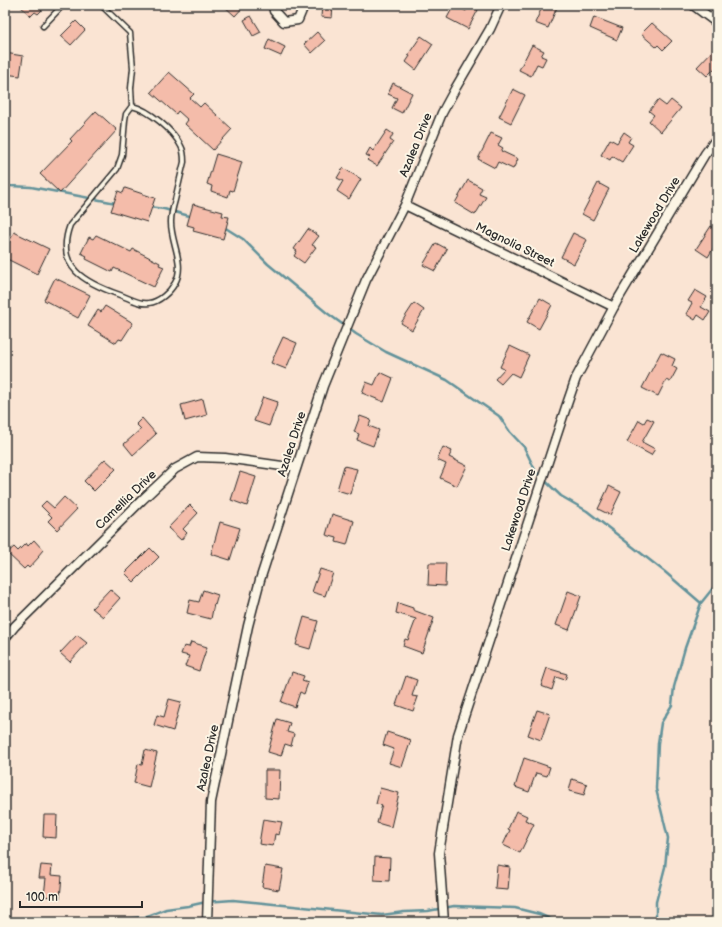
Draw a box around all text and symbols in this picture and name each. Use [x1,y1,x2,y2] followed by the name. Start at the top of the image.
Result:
[396,111,436,179] street label: Azalea Drive
[626,174,684,256] street label: Lakewood Drive
[473,219,557,271] street label: Magnolia Street
[274,410,310,478] street label: Azalea Drive
[92,467,160,533] street label: Camellia Drive
[499,467,539,553] street label: Lakewood Drive
[194,723,222,793] street label: Azalea Drive
[20,883,142,909] scale bar
[26,890,58,905] text: 100 m

